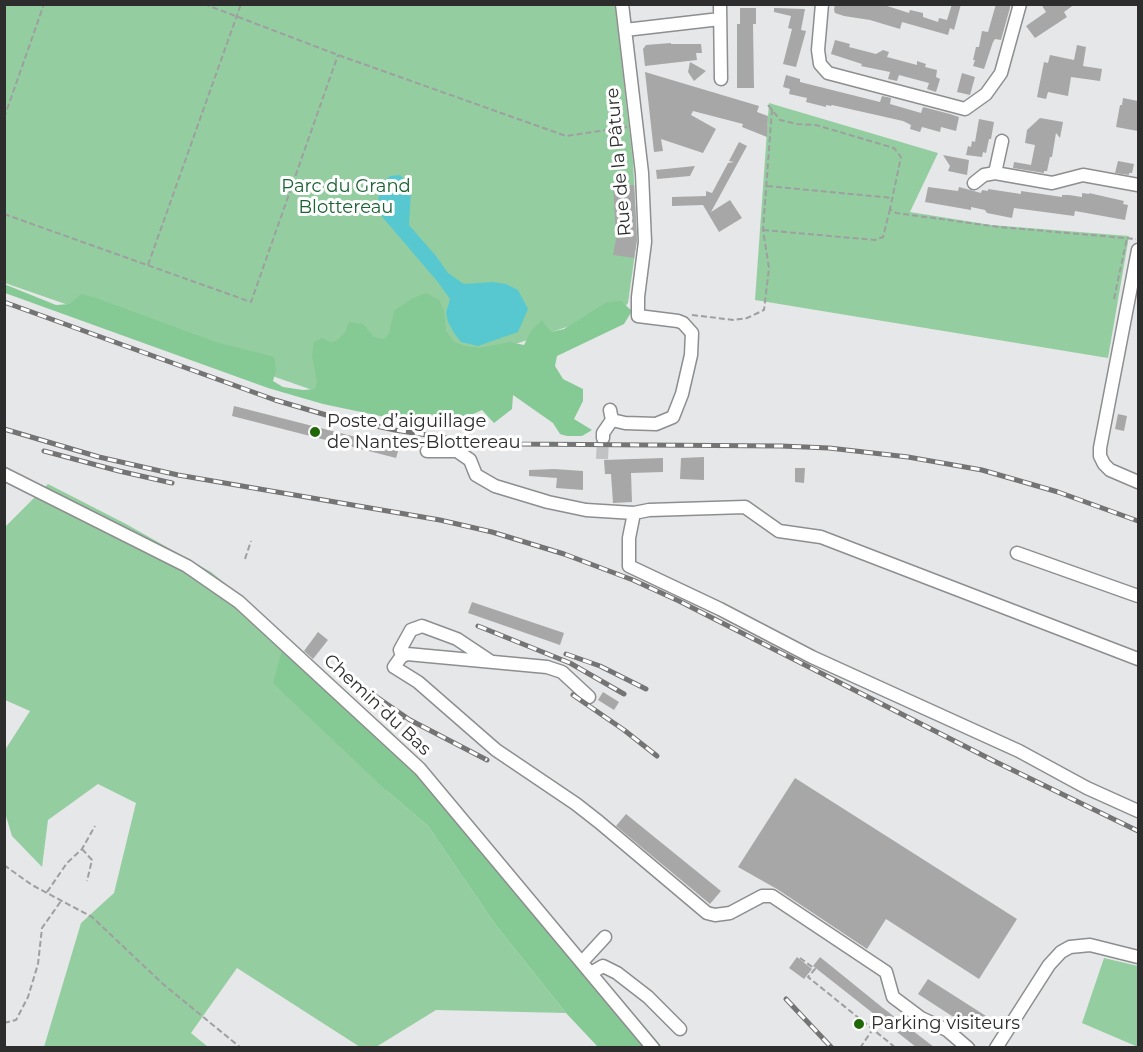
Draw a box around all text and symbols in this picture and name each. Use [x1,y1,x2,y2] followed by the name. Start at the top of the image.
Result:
[602,87,636,237] street label: Rue de la Pâture
[281,176,411,219] park label: Parc du Grand Blottereau
[327,411,521,454] place label: Poste d’aiguillage de Nantes-Blottereau
[308,425,322,439] marker: Poste d’aiguillage de Nantes-Blottereau
[319,650,435,760] street label: Chemin du Bas
[871,1013,1020,1035] place label: Parking visiteurs
[852,1017,866,1031] marker: Parking visiteurs

